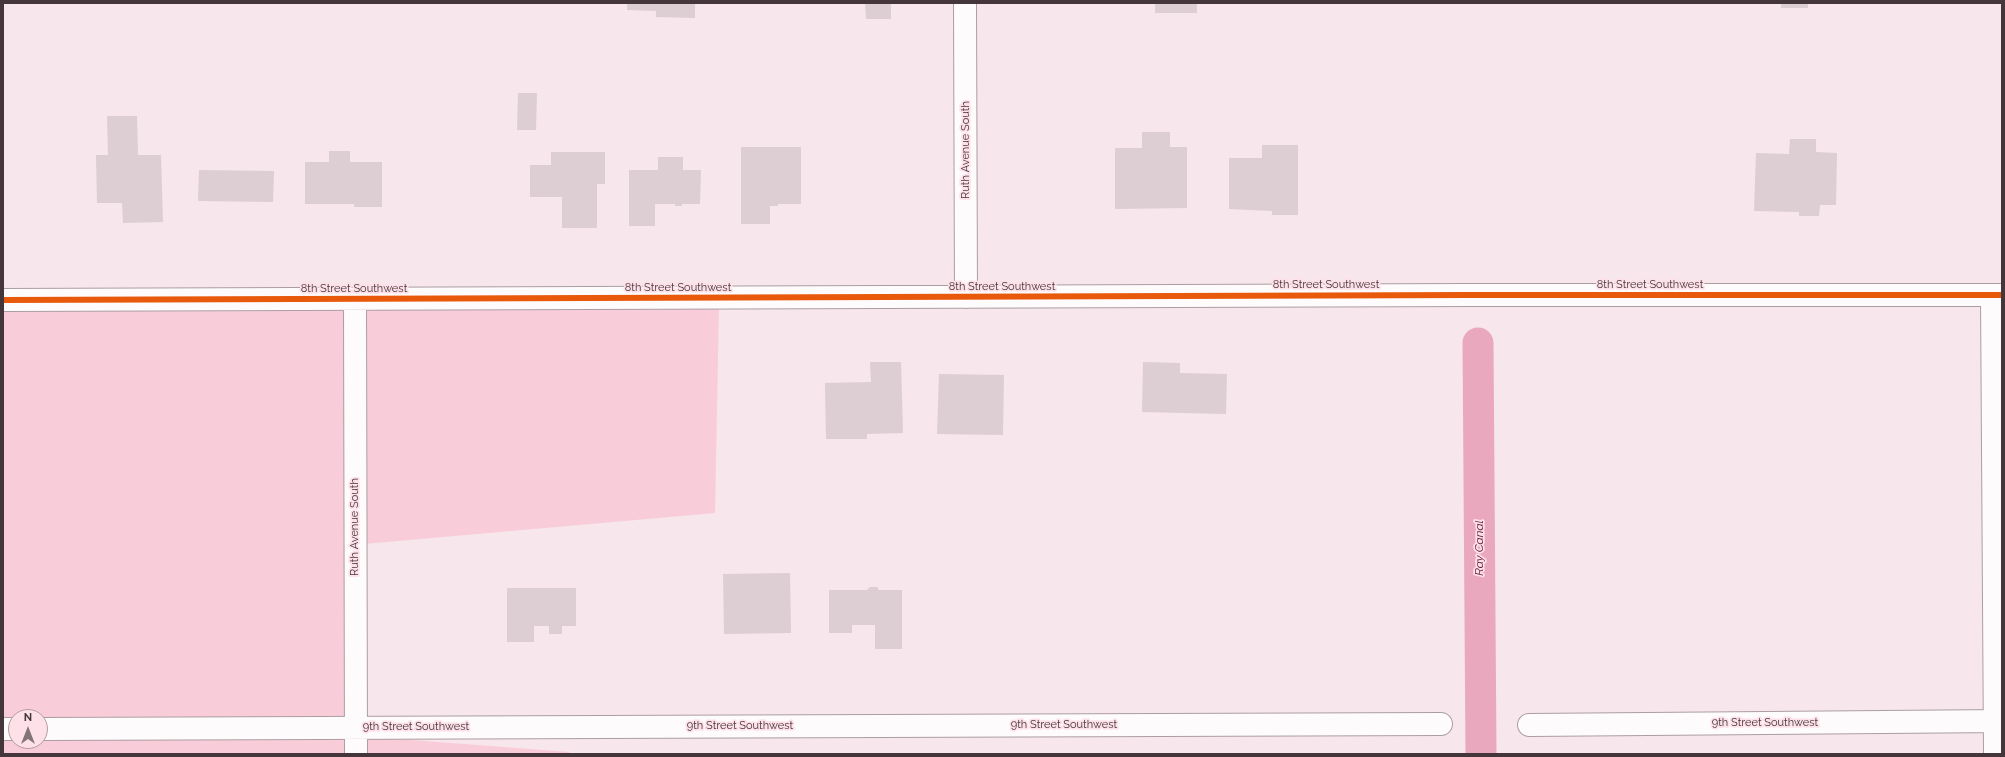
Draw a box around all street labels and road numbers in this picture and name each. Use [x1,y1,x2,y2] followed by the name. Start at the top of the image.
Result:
[959,101,973,199] street label: Ruth Avenue South
[1273,278,1379,292] street label: 8th Street Southwest
[1597,278,1703,292] street label: 8th Street Southwest
[949,280,1055,294] street label: 8th Street Southwest
[625,281,731,295] street label: 8th Street Southwest
[301,282,407,296] street label: 8th Street Southwest
[348,478,362,576] street label: Ruth Avenue South
[1712,716,1818,730] street label: 9th Street Southwest
[1011,718,1117,732] street label: 9th Street Southwest
[687,719,793,733] street label: 9th Street Southwest
[363,720,469,734] street label: 9th Street Southwest

